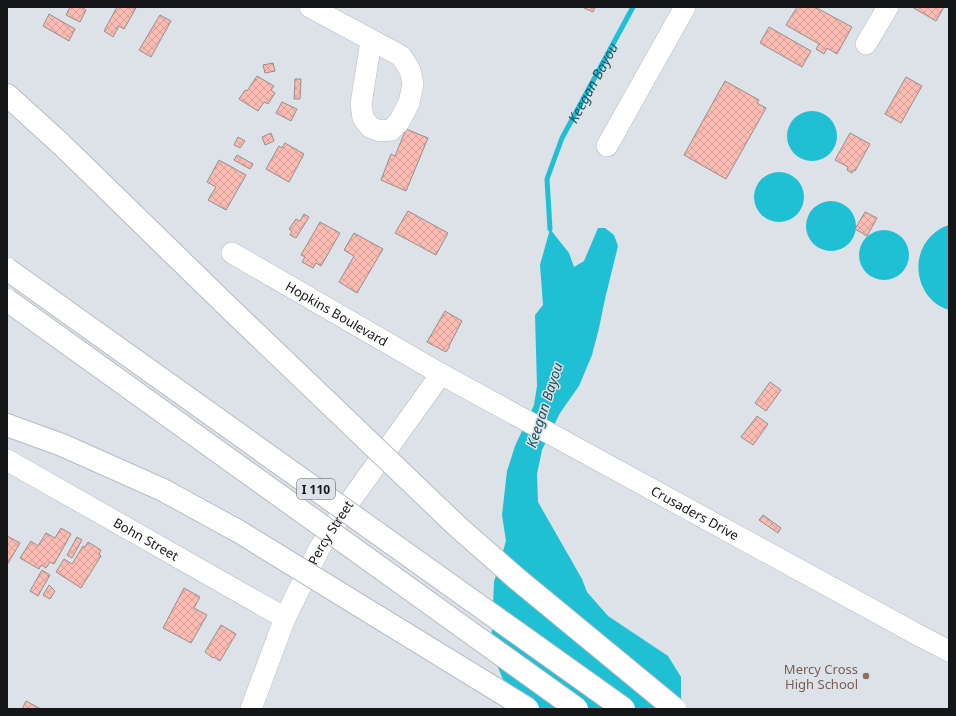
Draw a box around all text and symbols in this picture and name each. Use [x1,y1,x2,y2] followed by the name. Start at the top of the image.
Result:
[563,39,622,126] water label: Keegan Bayou
[282,277,391,350] street label: Hopkins Boulevard
[521,360,567,450] water label: Keegan Bayou
[297,479,335,499] road number: I 110
[648,482,742,544] street label: Crusaders Drive
[304,496,357,568] street label: Percy Street
[110,513,182,565] street label: Bohn Street
[784,660,858,693] place label: Mercy Cross High School
[861,671,871,681] marker: Mercy Cross High School

